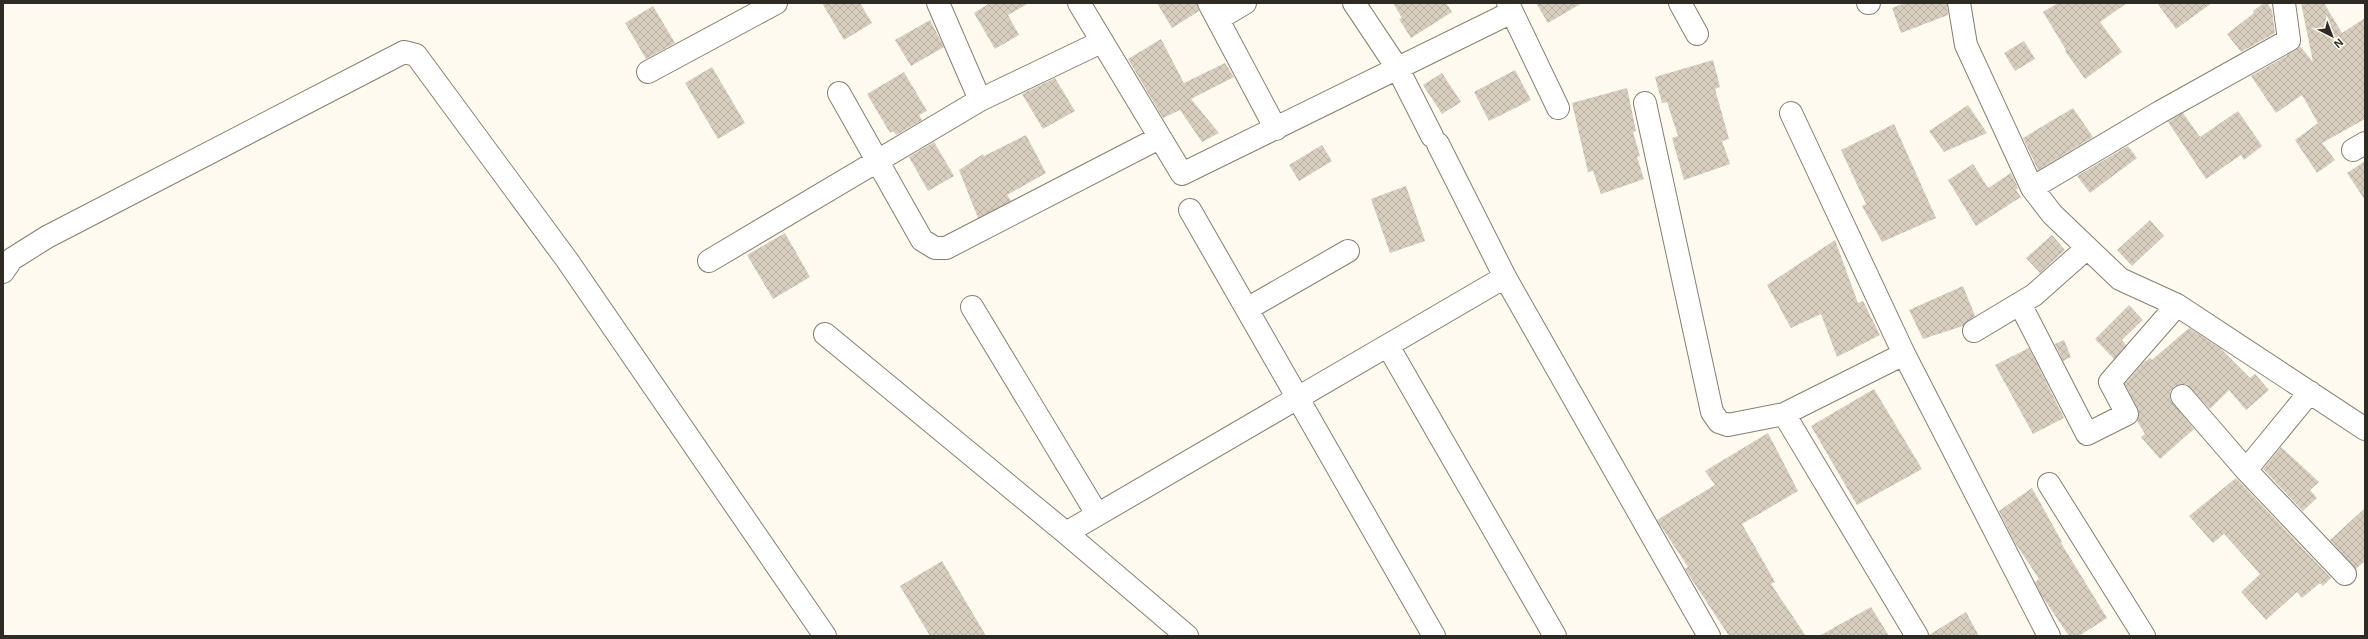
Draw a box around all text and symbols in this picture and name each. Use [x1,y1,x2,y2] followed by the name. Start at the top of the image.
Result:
[2312,16,2352,56] north arrow
[2332,36,2346,51] text: N

